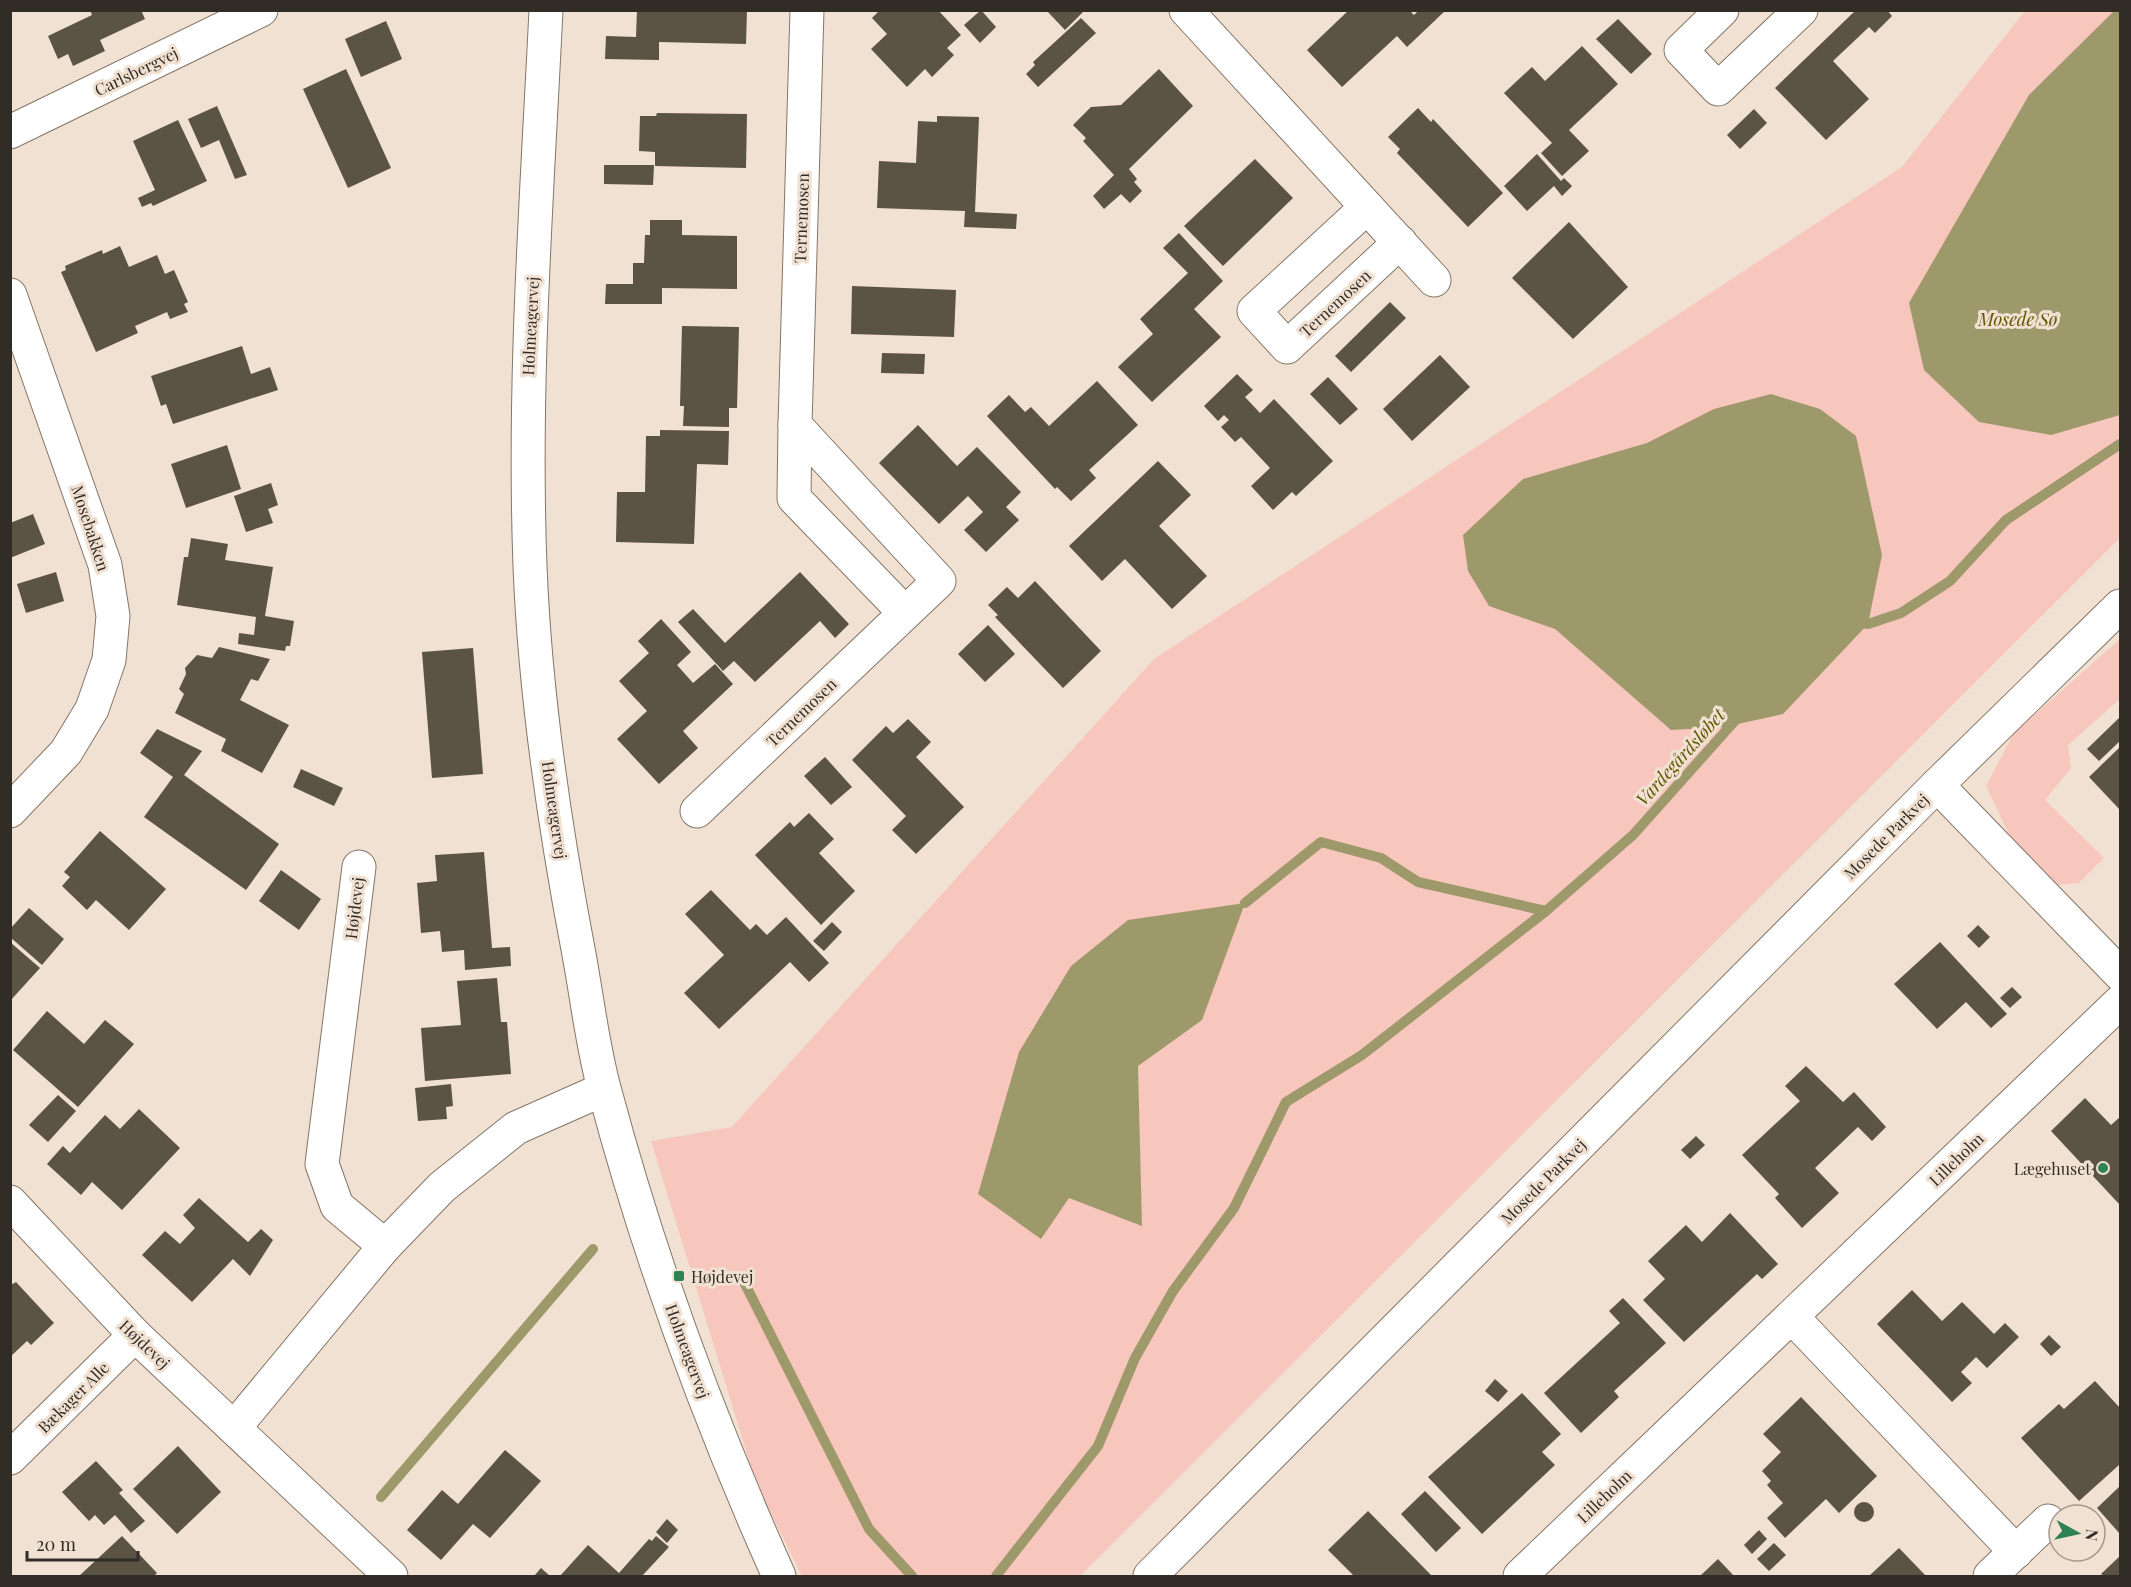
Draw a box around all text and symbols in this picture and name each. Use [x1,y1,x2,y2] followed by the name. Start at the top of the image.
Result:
[91,42,181,100] street label: Carlsbergvej
[789,172,813,263] street label: Ternemosen
[1295,264,1375,341] street label: Ternemosen
[517,276,543,376] street label: Holmeagervej
[1977,307,2059,331] water label: Mosede Sø
[67,482,115,574] street label: Mosebakken
[761,673,841,751] street label: Ternemosen
[1630,703,1731,811] water label: Vardegårdsløbet
[538,760,572,860] street label: Holmeagervej
[1839,789,1933,883] street label: Mosede Parkvej
[340,876,368,940] street label: Højdevej
[1924,1128,1988,1190] street label: Lilleholm
[1496,1134,1590,1228] street label: Mosede Parkvej
[2014,1158,2091,1179] place label: Lægehuset
[2096,1161,2110,1175] marker: Lægehuset
[691,1266,753,1287] place label: Højdevej
[672,1269,686,1283] marker: Højdevej
[661,1301,715,1401] street label: Holmeagervej
[115,1315,175,1373] street label: Højdevej
[33,1357,113,1437] street label: Bækager Alle
[1572,1465,1636,1527] street label: Lilleholm
[2047,1503,2107,1563] north arrow
[27,1524,138,1562] scale bar
[2081,1528,2104,1543] text: N
[36,1532,76,1556] text: 20 m

